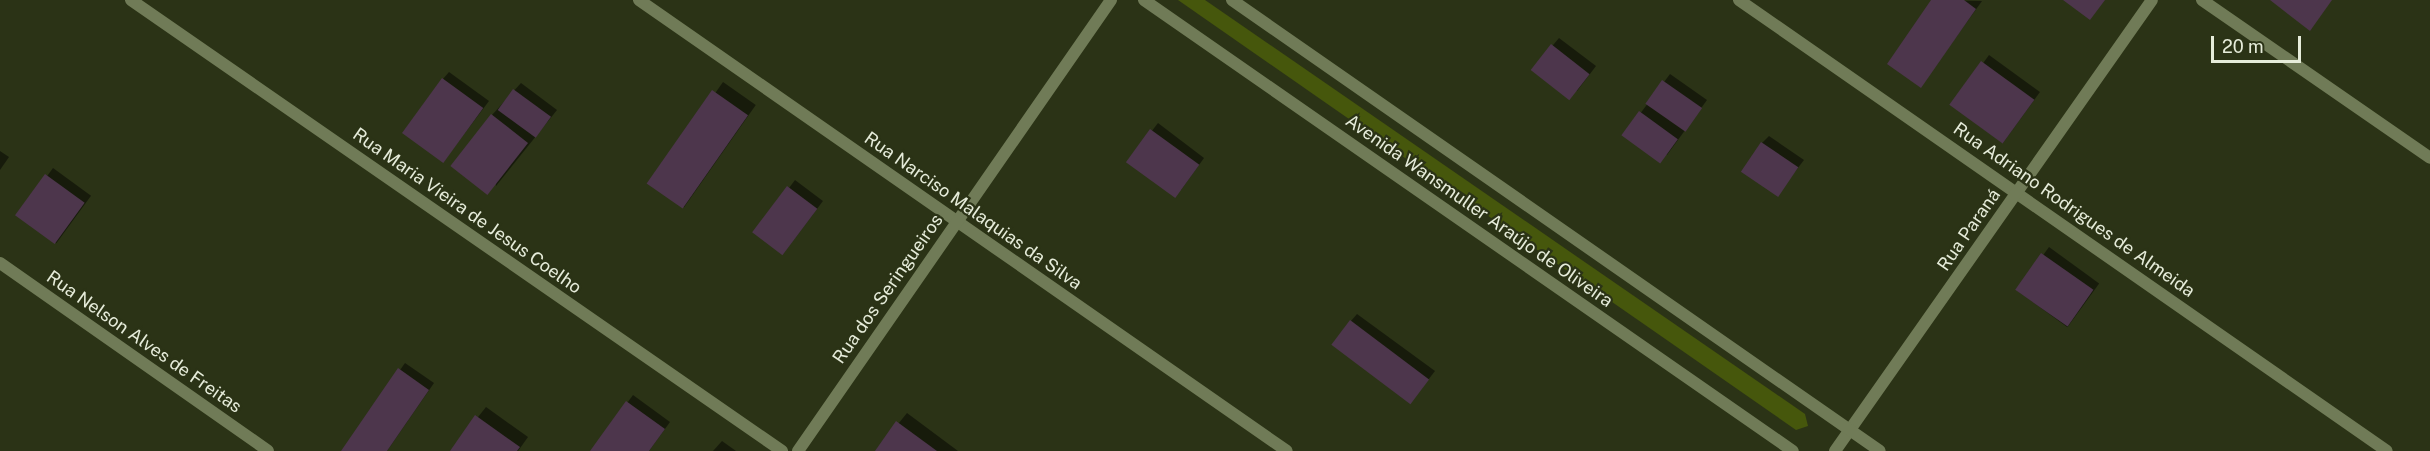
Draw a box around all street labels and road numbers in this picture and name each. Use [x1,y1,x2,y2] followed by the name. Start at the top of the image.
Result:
[1341,110,1617,312] street label: Avenida Wansmuller Araújo de Oliveira
[1949,118,2199,302] street label: Rua Adriano Rodrigues de Almeida
[348,123,586,299] street label: Rua Maria Vieira de Jesus Coelho
[860,127,1086,295] street label: Rua Narciso Malaquias da Silva
[1933,185,2005,275] street label: Rua Paraná
[828,210,948,368] street label: Rua dos Seringueiros
[42,266,246,418] street label: Rua Nelson Alves de Freitas

